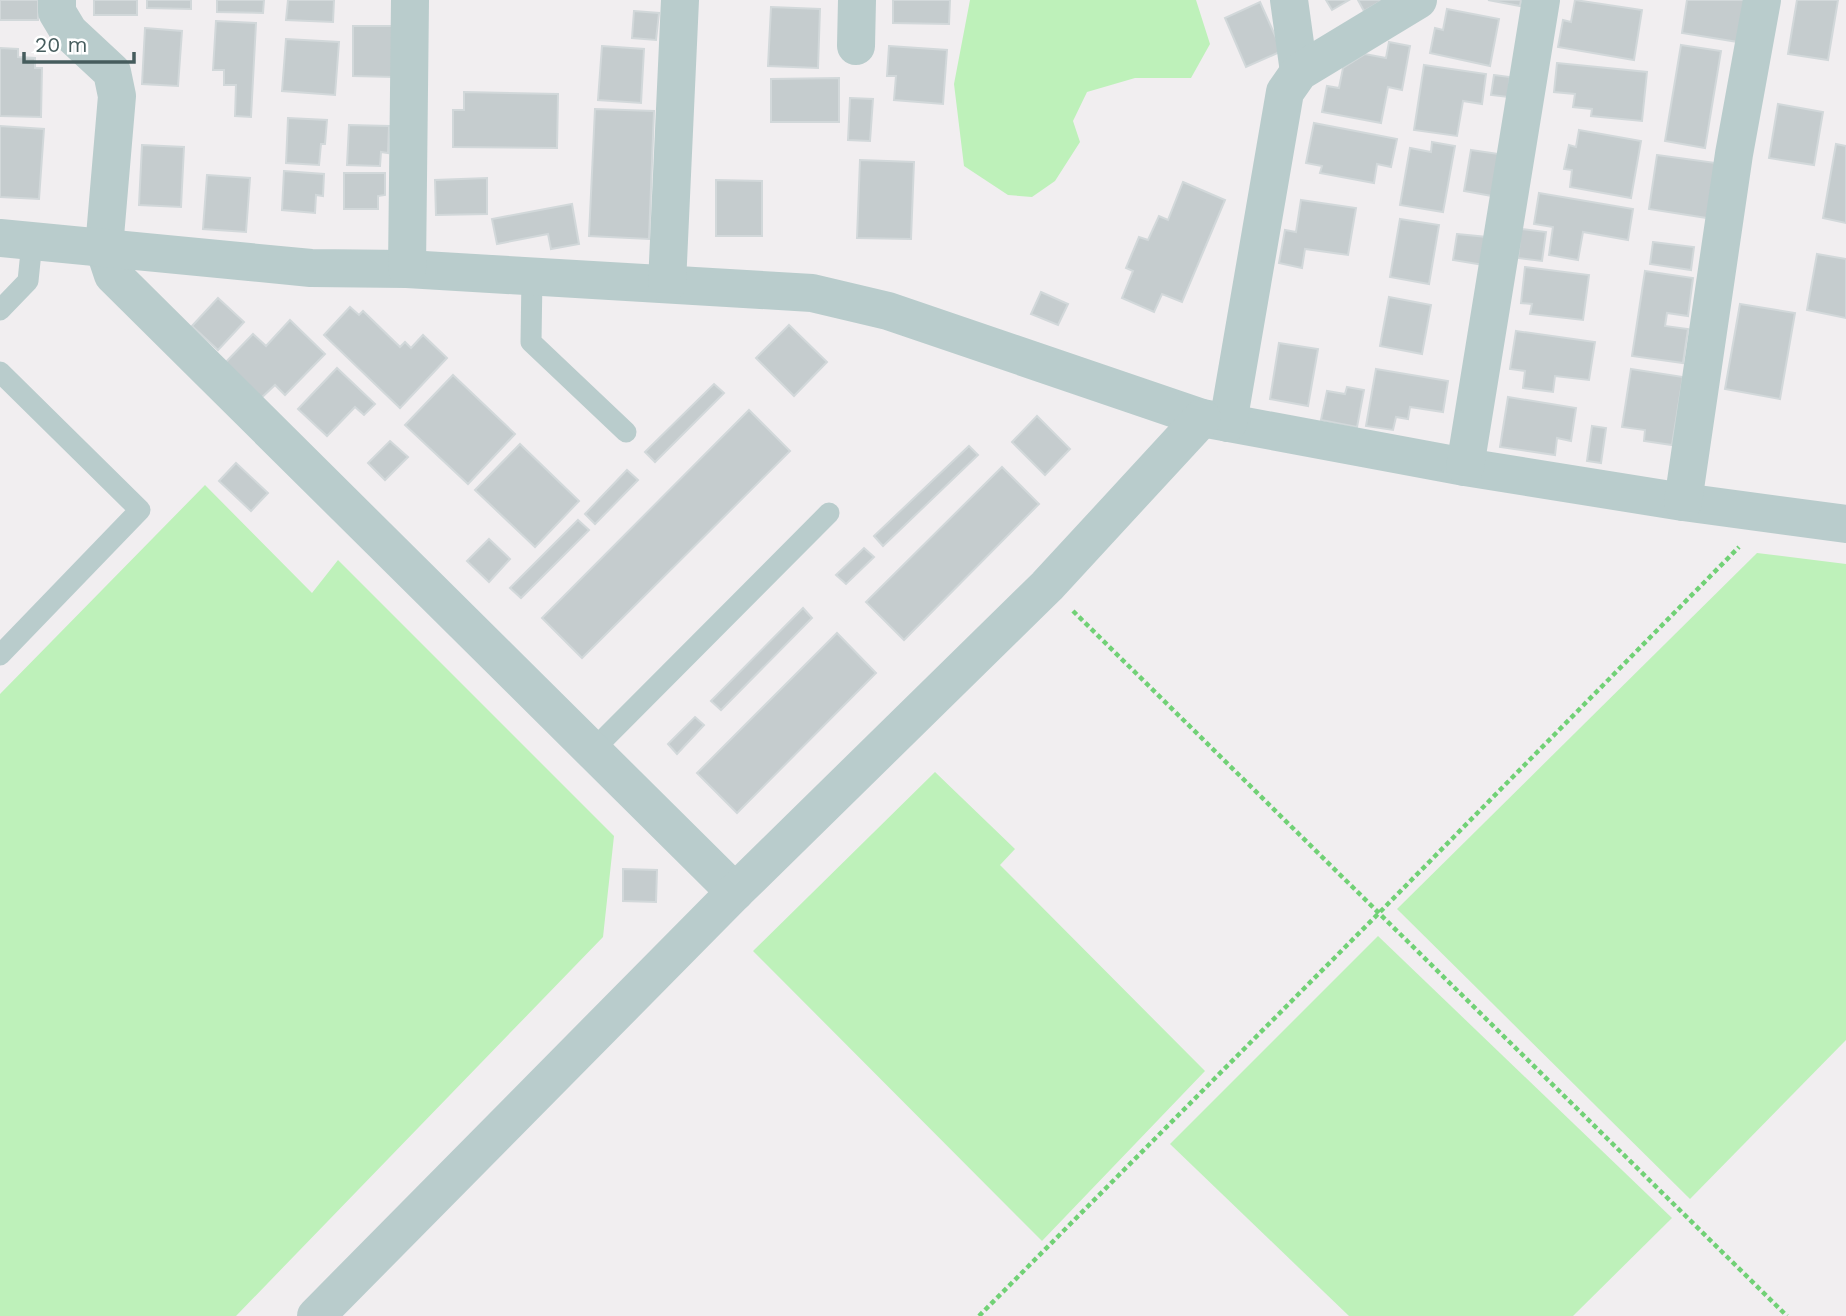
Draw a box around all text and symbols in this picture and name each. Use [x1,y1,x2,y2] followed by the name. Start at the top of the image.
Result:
[24,21,135,65] scale bar
[35,32,87,57] text: 20 m

